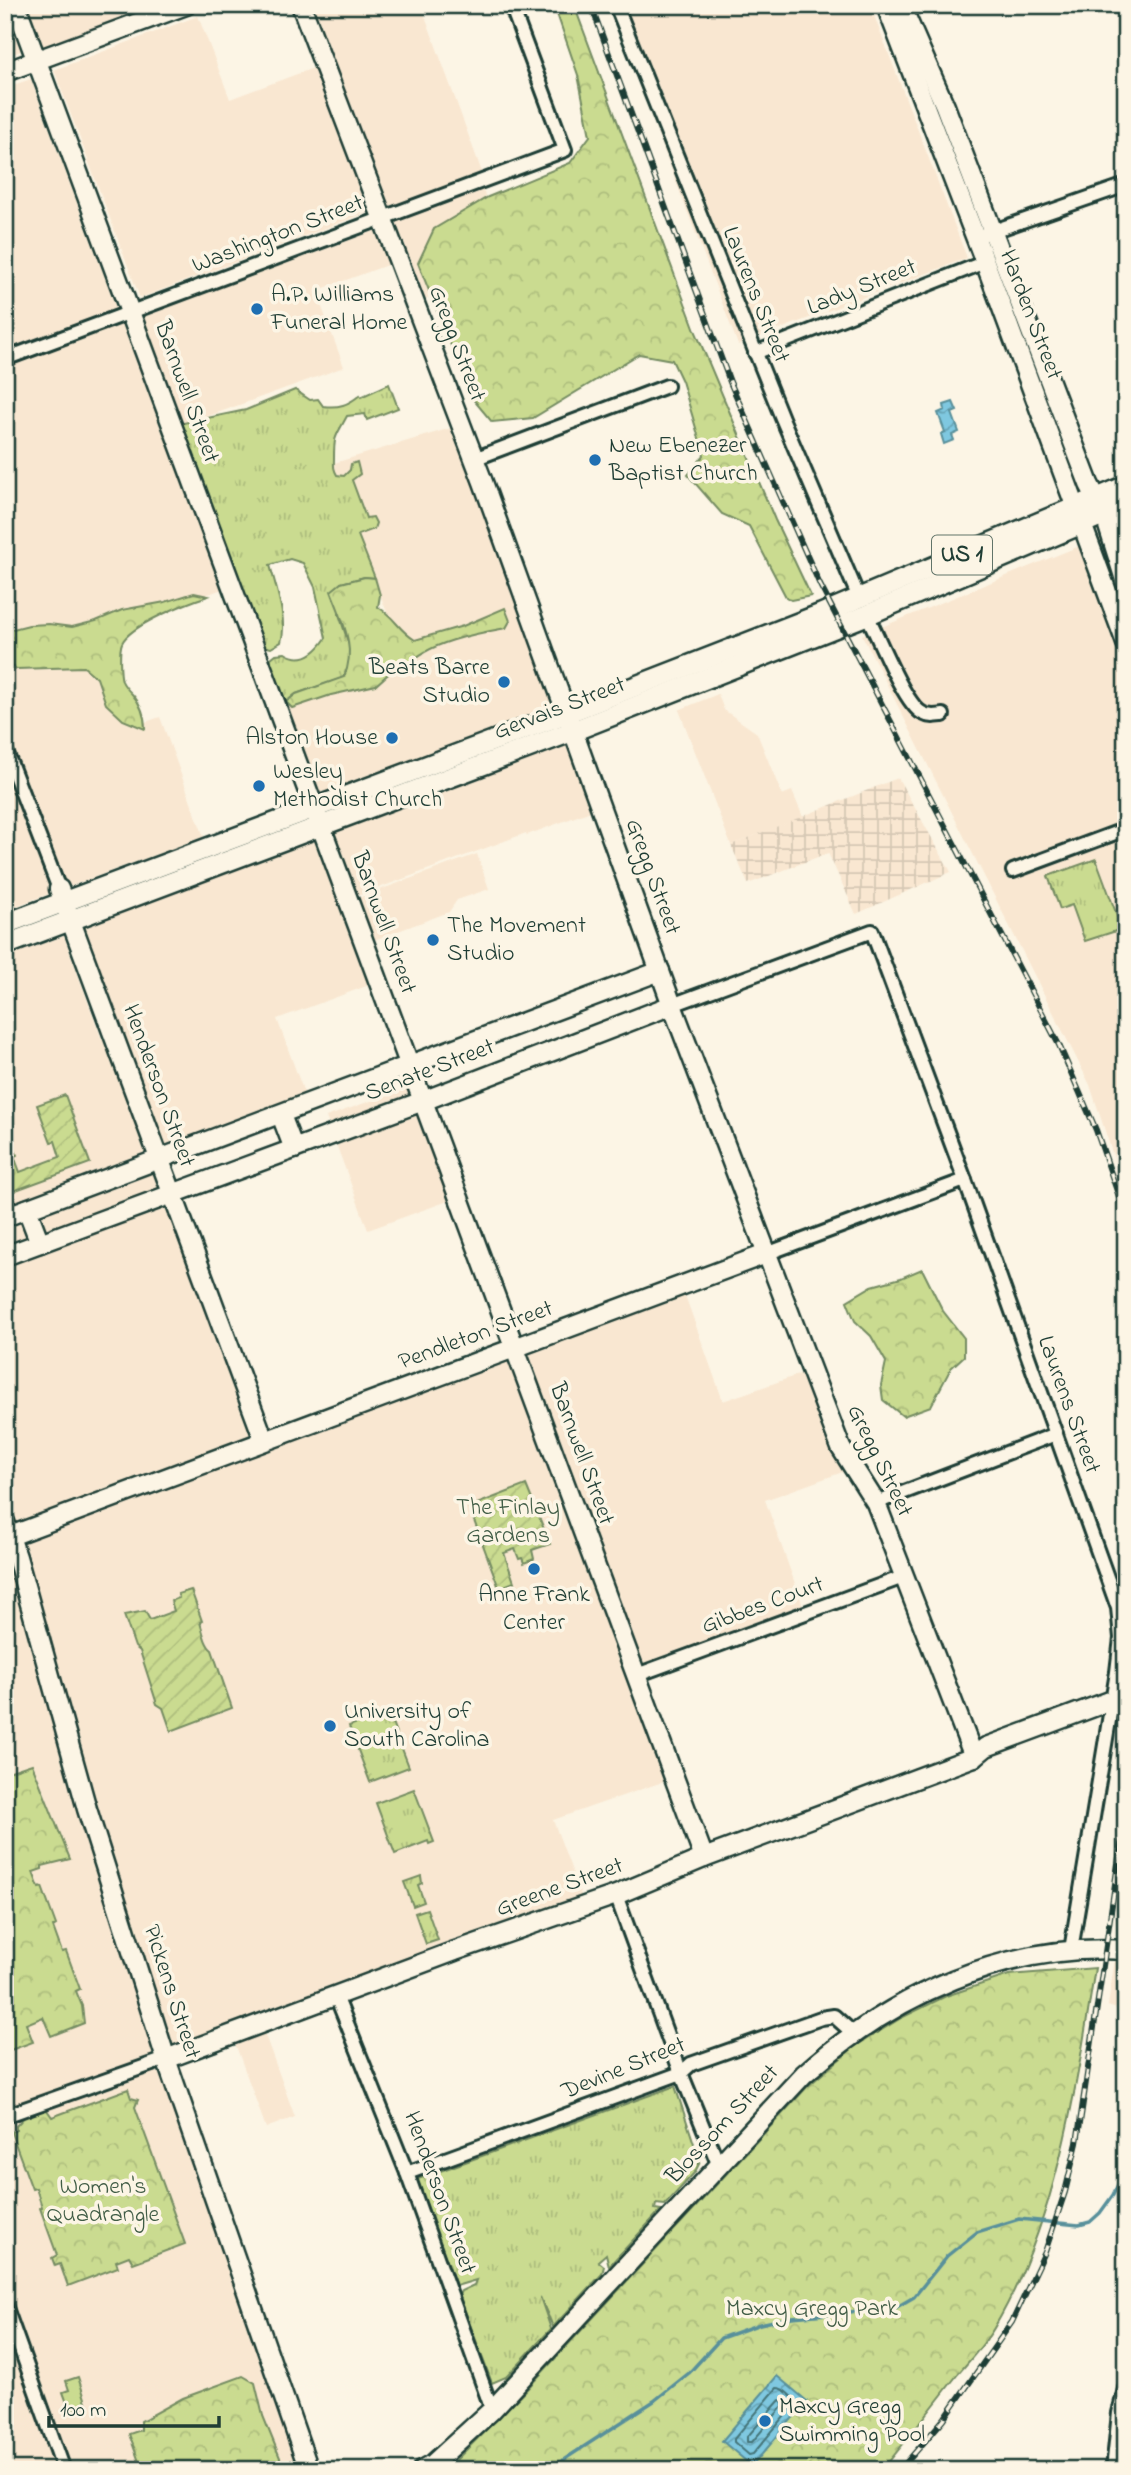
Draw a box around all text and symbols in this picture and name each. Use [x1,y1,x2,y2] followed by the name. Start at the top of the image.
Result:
[187,186,369,284] street label: Washington Street
[712,222,798,368] street label: Laurens Street
[989,245,1071,385] street label: Harden Street
[802,250,922,327] street label: Lady Street
[270,278,408,341] place label: A.P. Williams Funeral Home
[418,281,494,407] street label: Gregg Street
[249,301,265,317] marker: A.P. Williams Funeral Home
[144,315,228,468] street label: Barnwell Street
[608,429,758,492] place label: New Ebenezer Baptist Church
[587,452,603,468] marker: New Ebenezer Baptist Church
[932,536,992,575] road number: US 1
[368,651,490,714] place label: Beats Barre Studio
[489,668,631,750] street label: Gervais Street
[496,674,512,690] marker: Beats Barre Studio
[246,721,378,756] place label: Alston House
[384,730,400,746] marker: Alston House
[273,755,442,818] place label: Wesley Methodist Church
[251,778,267,794] marker: Wesley Methodist Church
[615,814,689,940] street label: Gregg Street
[341,846,425,999] street label: Barnwell Street
[447,909,586,972] place label: The Movement Studio
[425,932,441,948] marker: The Movement Studio
[112,1000,204,1172] street label: Henderson Street
[360,1030,500,1112] street label: Senate Street
[394,1292,558,1380] street label: Pendleton Street
[1027,1331,1109,1479] street label: Laurens Street
[539,1377,623,1530] street label: Barnwell Street
[837,1399,921,1523] street label: Gregg Street
[456,1491,560,1554] park label: The Finlay Gardens
[526,1561,542,1577] marker: Anne Frank Center
[697,1568,829,1644] street label: Gibbes Court
[478,1578,590,1641] place label: Anne Frank Center
[344,1695,490,1758] place label: University of South Carolina
[322,1718,338,1734] marker: University of South Carolina
[491,1849,629,1927] street label: Greene Street
[133,1920,209,2064] street label: Pickens Street
[556,2028,691,2110] street label: Devine Street
[657,2057,788,2194] street label: Blossom Street
[393,2107,485,2279] street label: Henderson Street
[47,2170,159,2233] park label: Women's Quadrangle
[726,2292,898,2328] park label: Maxcy Gregg Park
[49,2384,219,2428] scale bar
[779,2390,925,2453] place label: Maxcy Gregg Swimming Pool
[60,2396,106,2426] text: 100 m
[757,2413,773,2429] marker: Maxcy Gregg Swimming Pool

